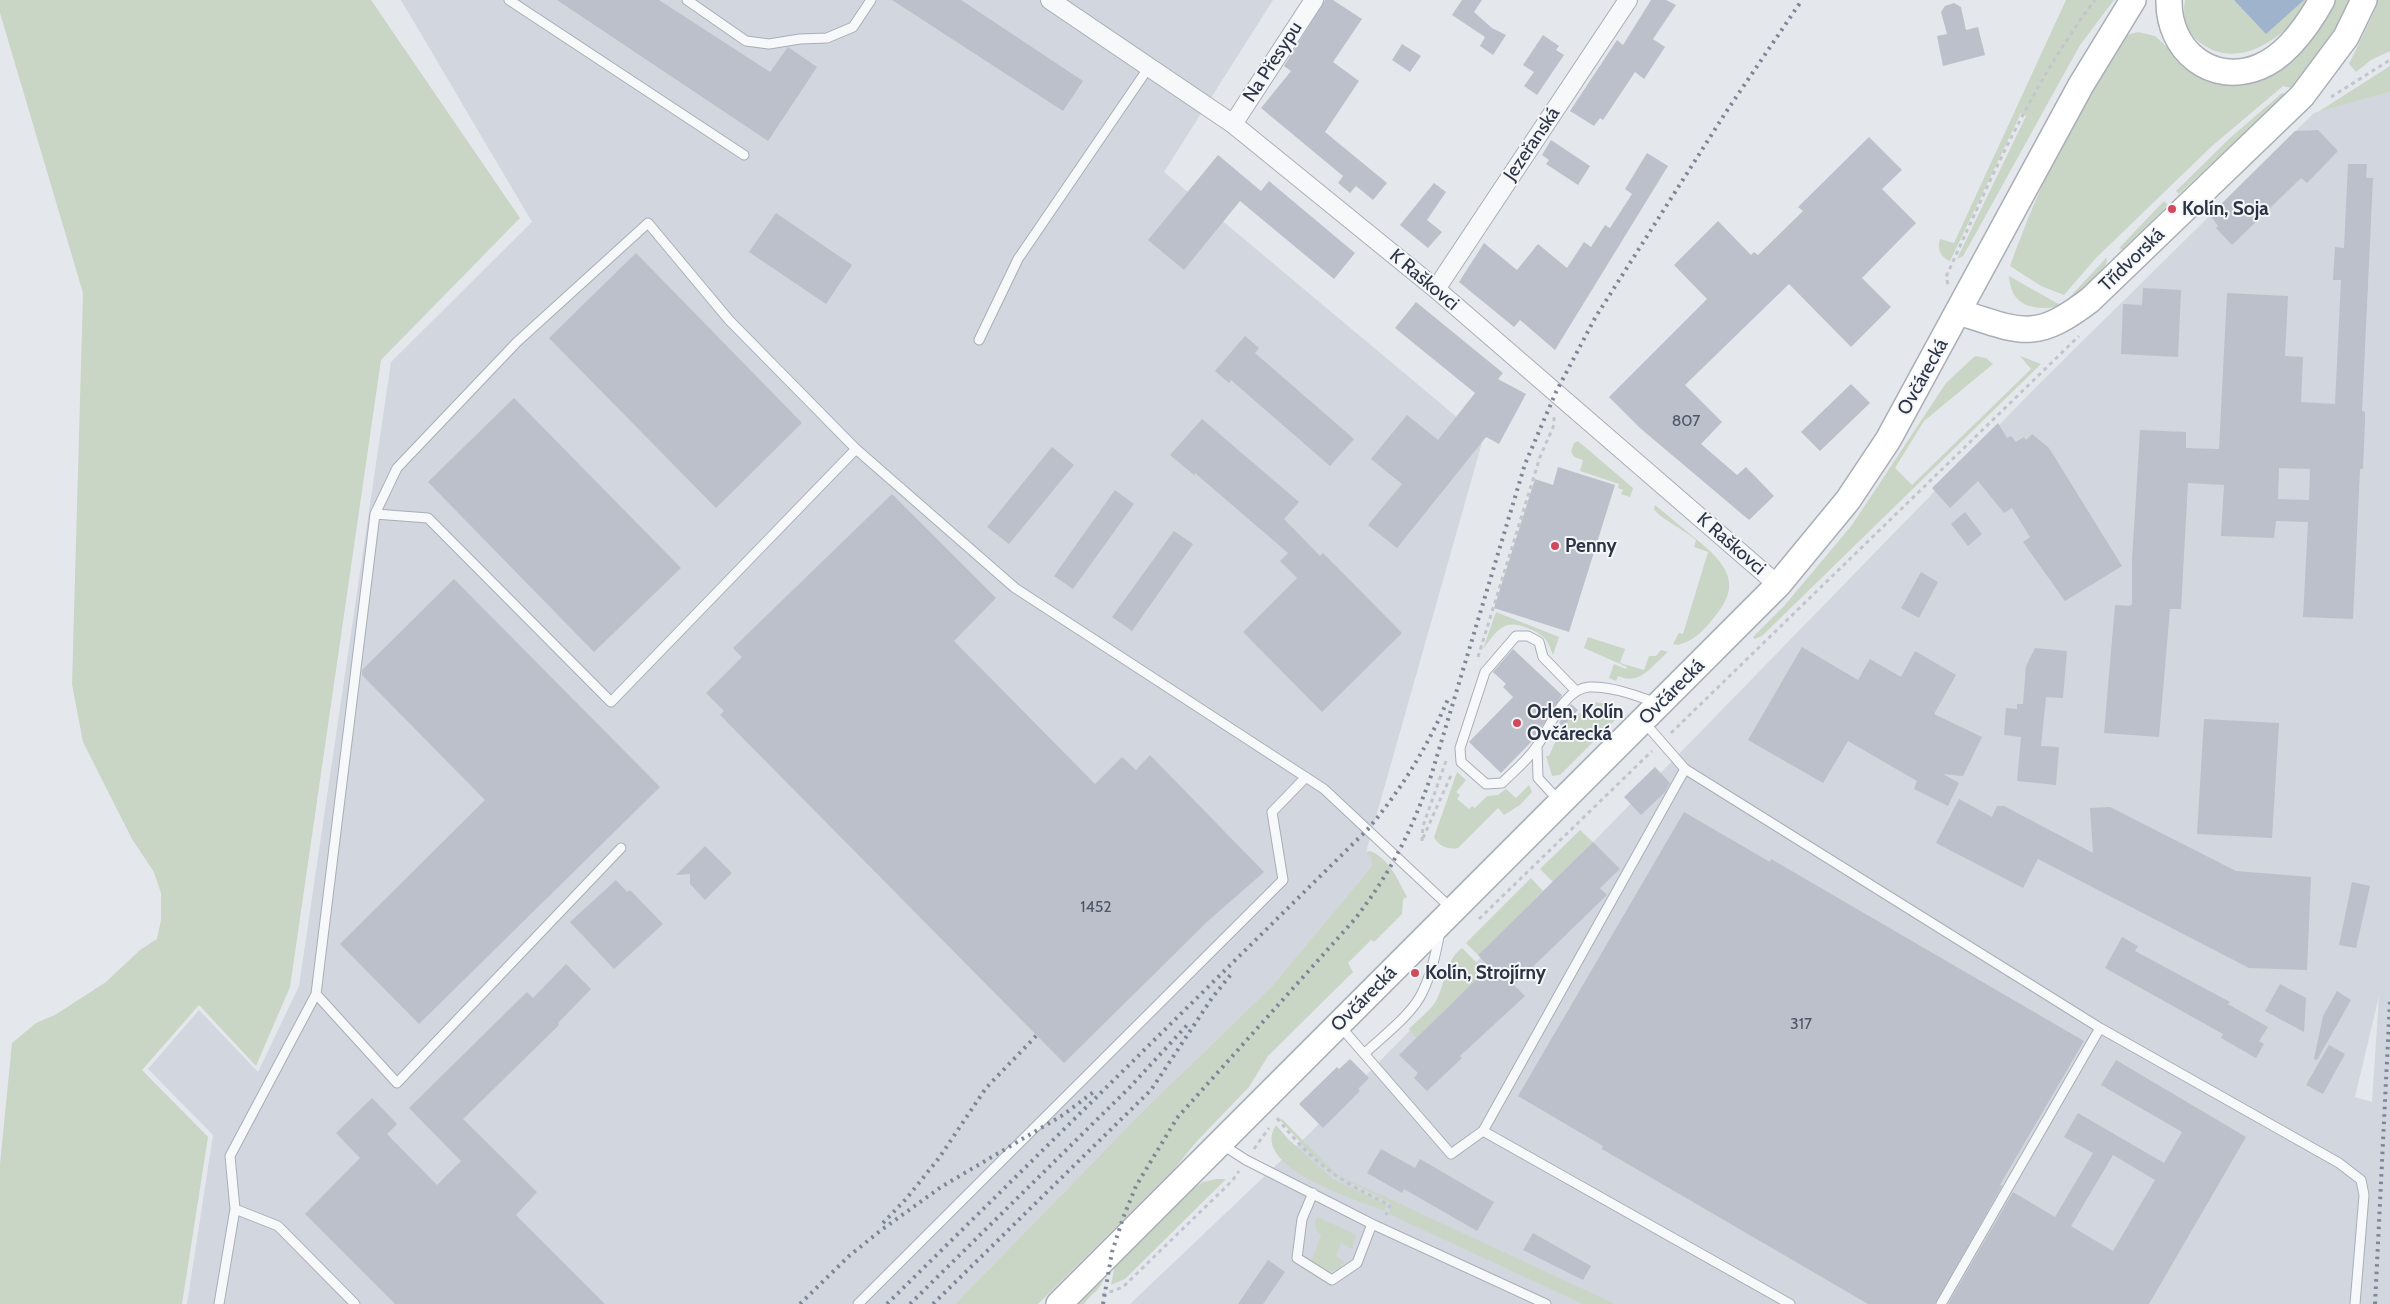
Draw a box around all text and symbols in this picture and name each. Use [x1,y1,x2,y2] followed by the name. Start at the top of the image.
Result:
[1239,18,1307,106] street label: Na Přesypu
[1499,103,1565,185] street label: Jezeřanská
[2182,198,2269,220] place label: Kolín, Soja
[2166,203,2178,215] marker: Kolín, Soja
[2095,223,2169,297] street label: Třídvorská
[1385,244,1463,316] street label: K Raškovci
[1893,335,1953,419] street label: Ovčárecká
[1672,411,1700,431] house number: 807
[1692,508,1770,580] street label: K Raškovci
[1565,535,1617,557] place label: Penny
[1549,540,1561,552] marker: Penny
[1634,654,1710,730] street label: Ovčárecká
[1527,701,1624,745] place label: Orlen, Kolín Ovčárecká
[1511,717,1523,729] marker: Orlen, Kolín Ovčárecká
[1080,897,1112,917] house number: 1452
[1326,961,1402,1037] street label: Ovčárecká
[1425,962,1546,984] place label: Kolín, Strojírny
[1409,967,1421,979] marker: Kolín, Strojírny
[1790,1014,1812,1034] house number: 317

